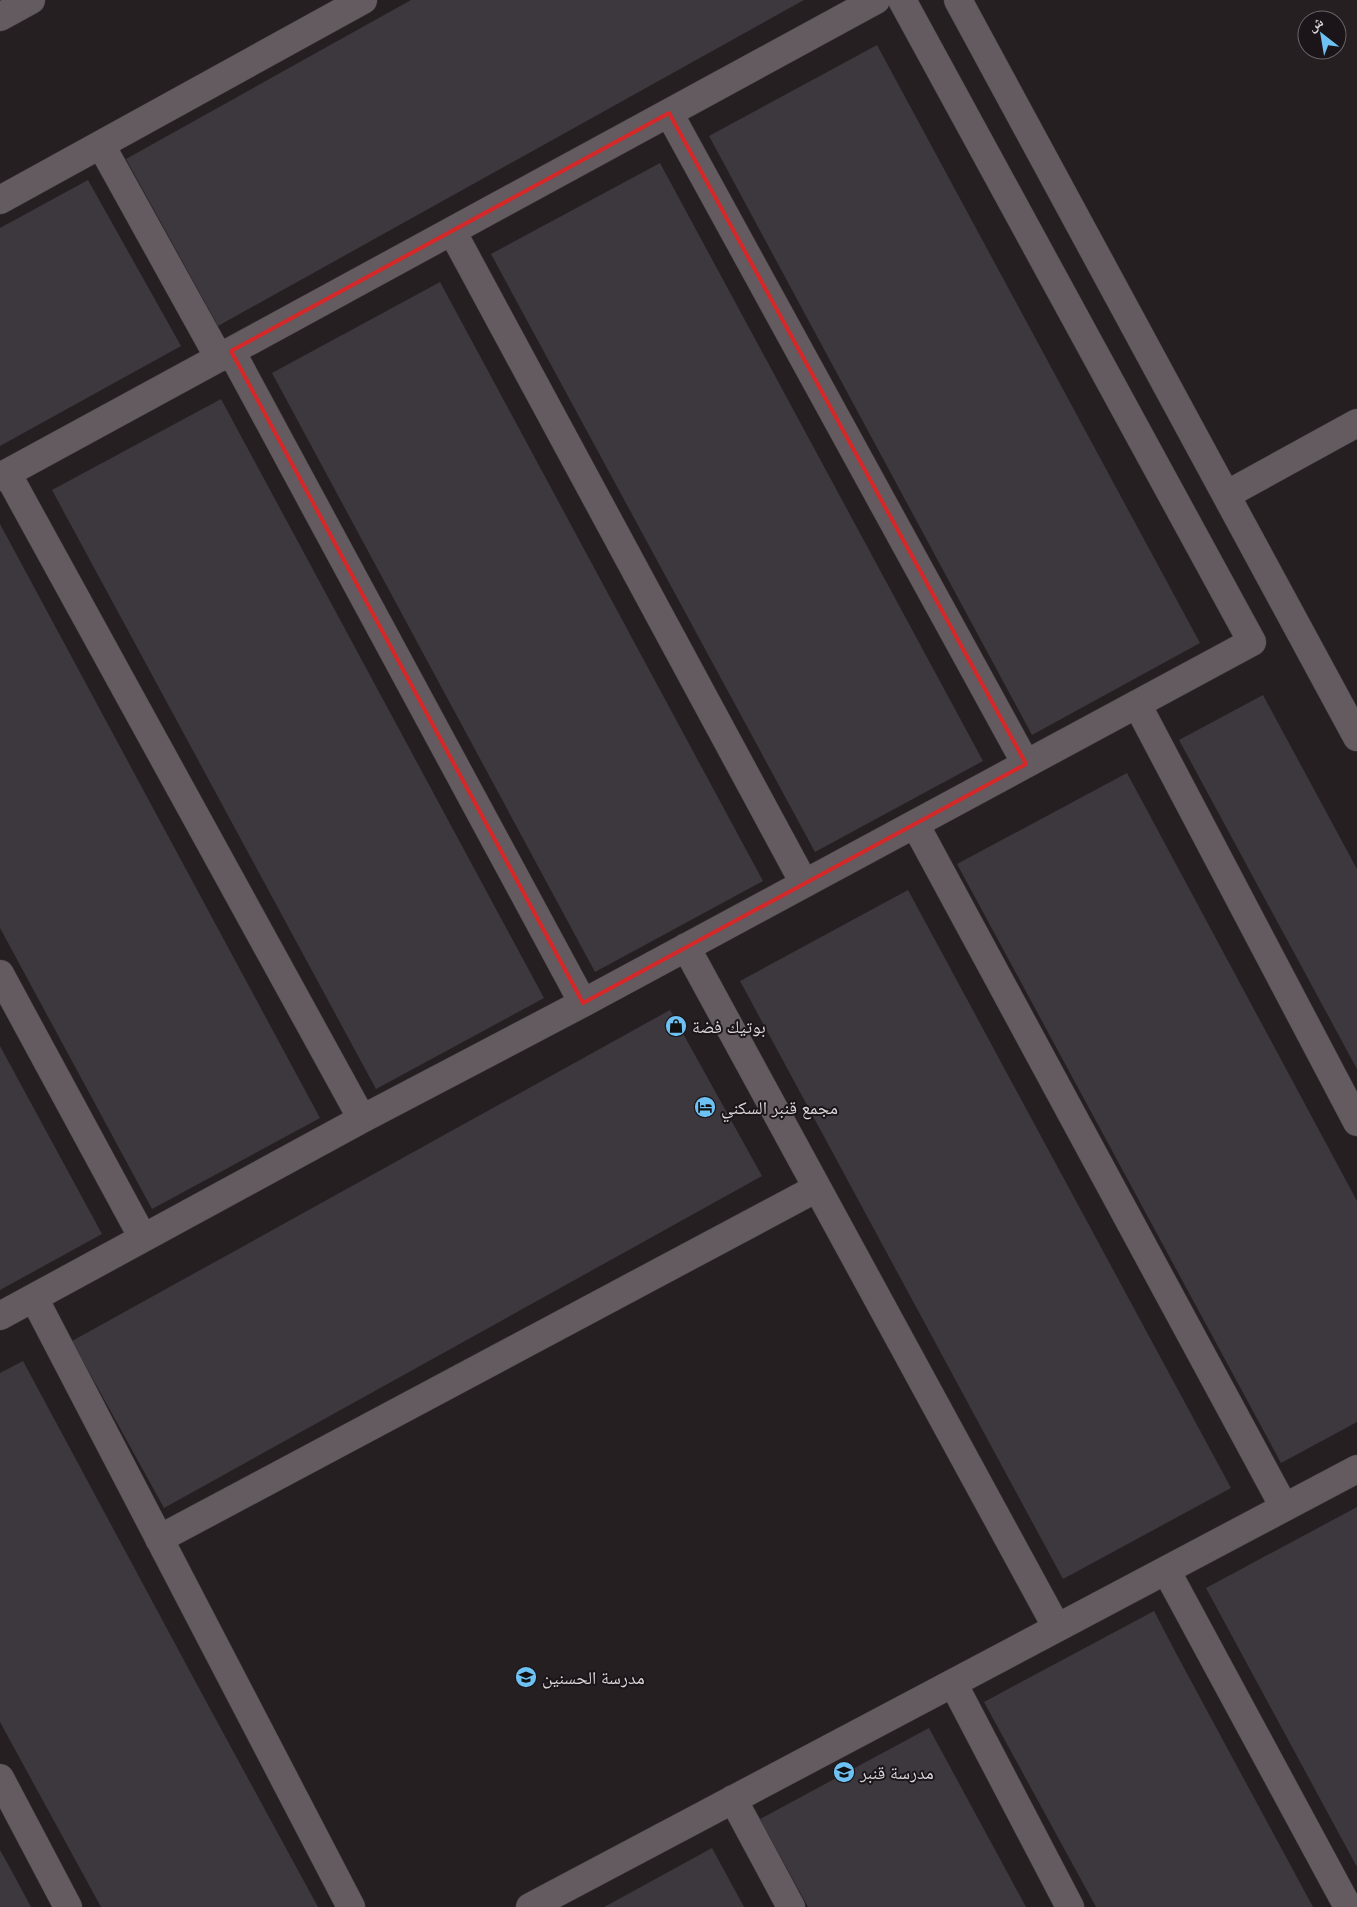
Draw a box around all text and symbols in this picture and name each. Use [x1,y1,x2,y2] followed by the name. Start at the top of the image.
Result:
[1297,10,1347,60] north arrow
[1304,11,1326,35] text: ش
[664,1014,688,1038] shop icon: بوتيك فضة
[692,1014,766,1038] place label: بوتيك فضة
[693,1095,717,1119] hotel icon: مجمع قنبر السكني
[721,1095,838,1123] place label: مجمع قنبر السكني
[514,1665,538,1689] school or university icon: مدرسة الحسنين
[542,1665,645,1689] place label: مدرسة الحسنين
[832,1760,856,1784] school or university icon: مدرسة قنبر
[859,1760,934,1784] place label: مدرسة قنبر

